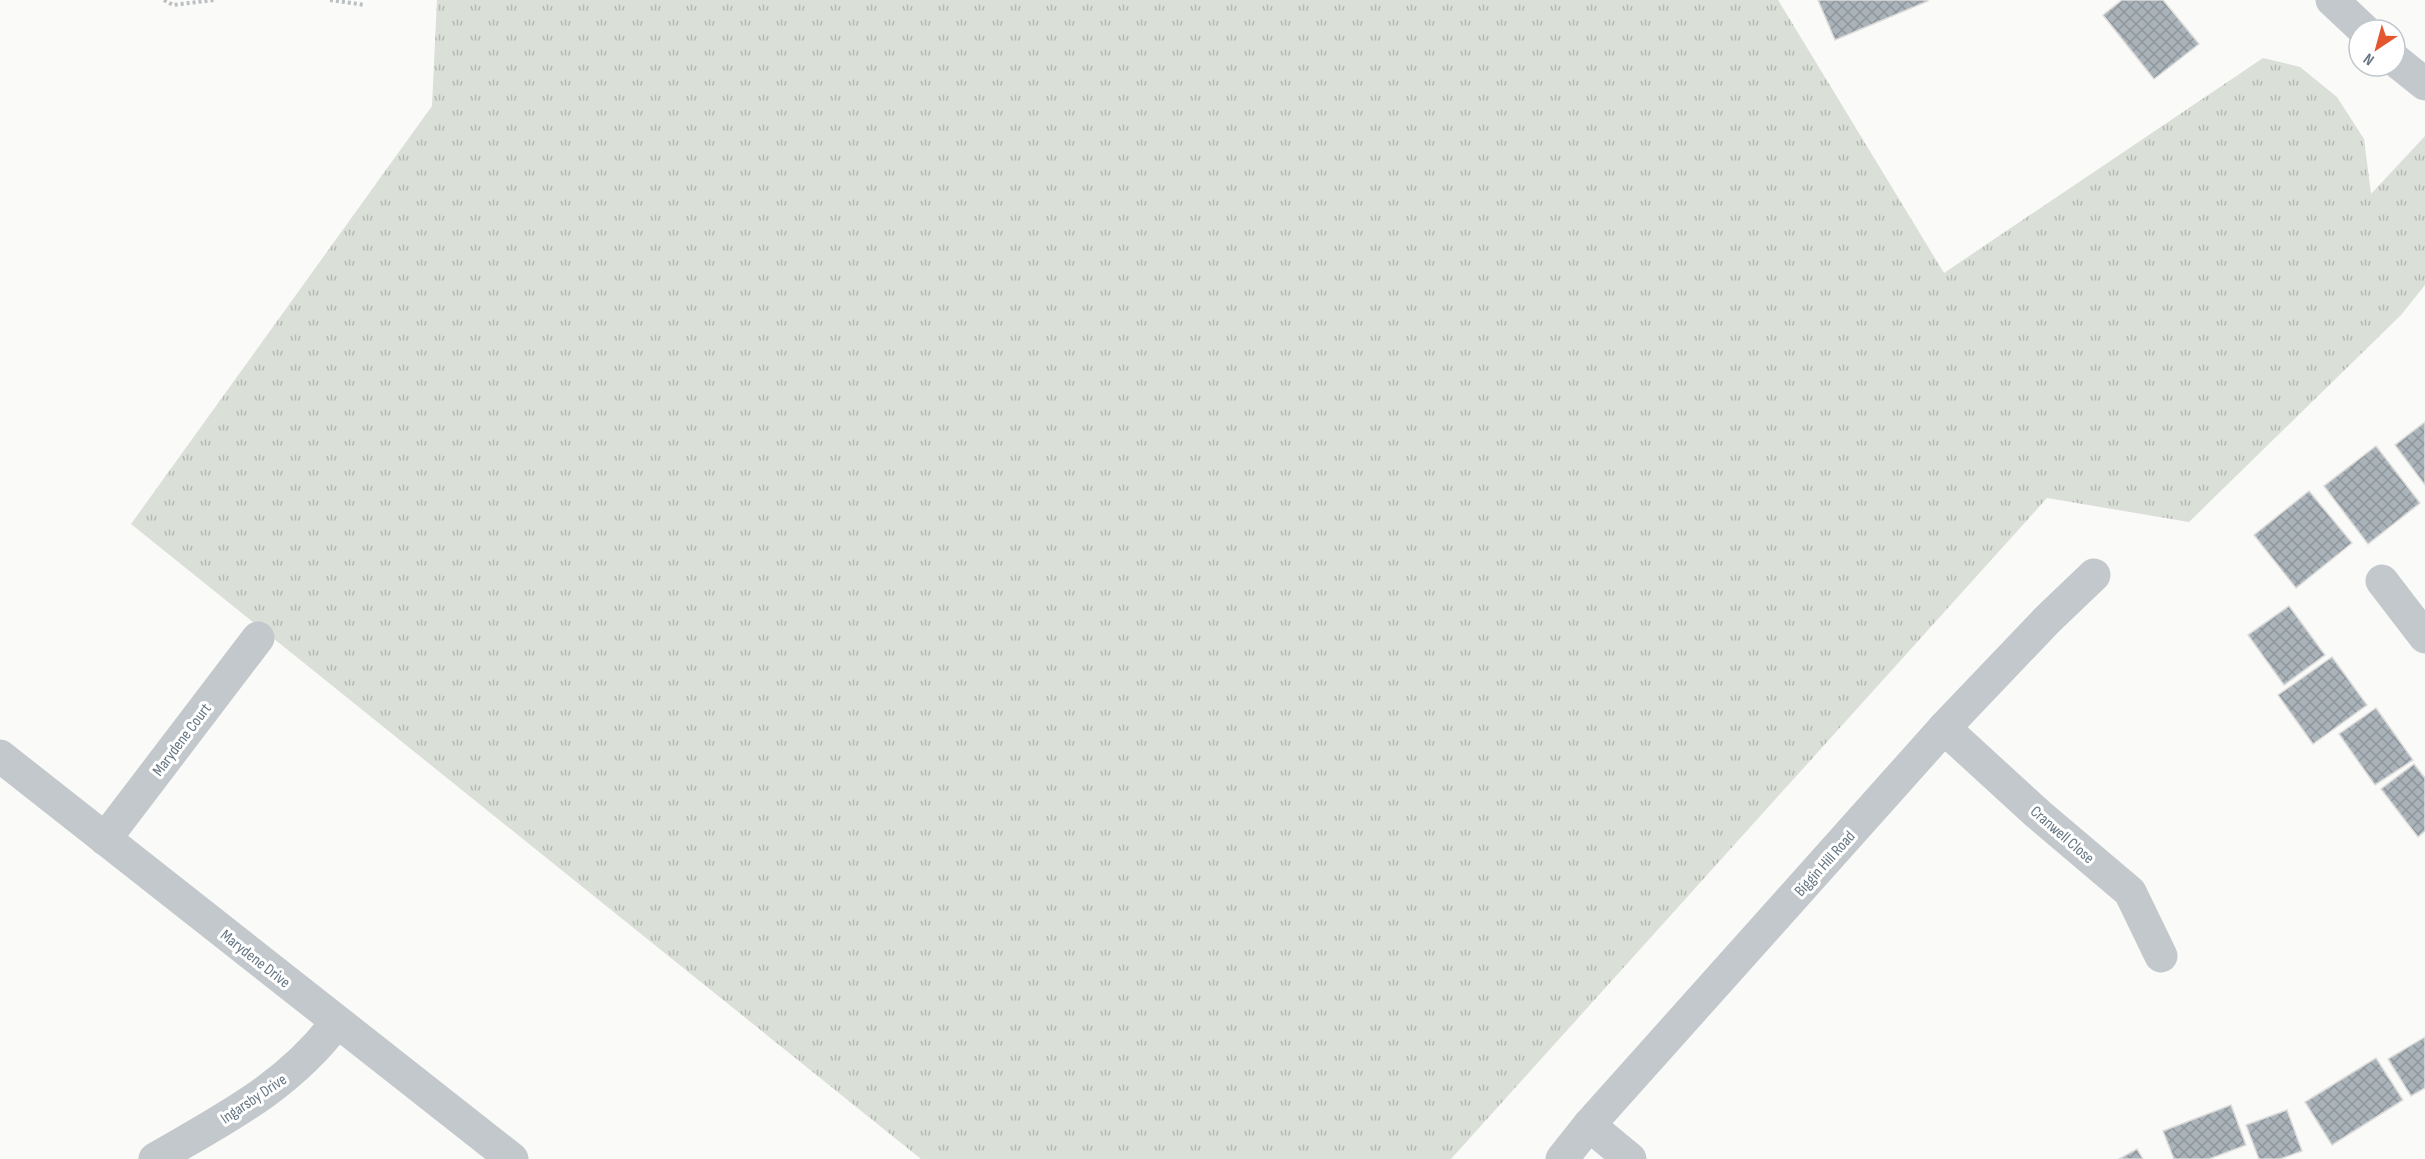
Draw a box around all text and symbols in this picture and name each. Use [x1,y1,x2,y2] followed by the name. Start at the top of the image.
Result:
[2347,18,2407,78] north arrow
[2360,49,2378,69] text: N
[149,700,216,780] street label: Marydene Court
[2026,802,2098,868] street label: Cranwell Close
[1791,827,1859,901] street label: Biggin Hill Road
[216,926,294,992] street label: Marydene Drive
[217,1070,291,1128] street label: Ingarsby Drive

